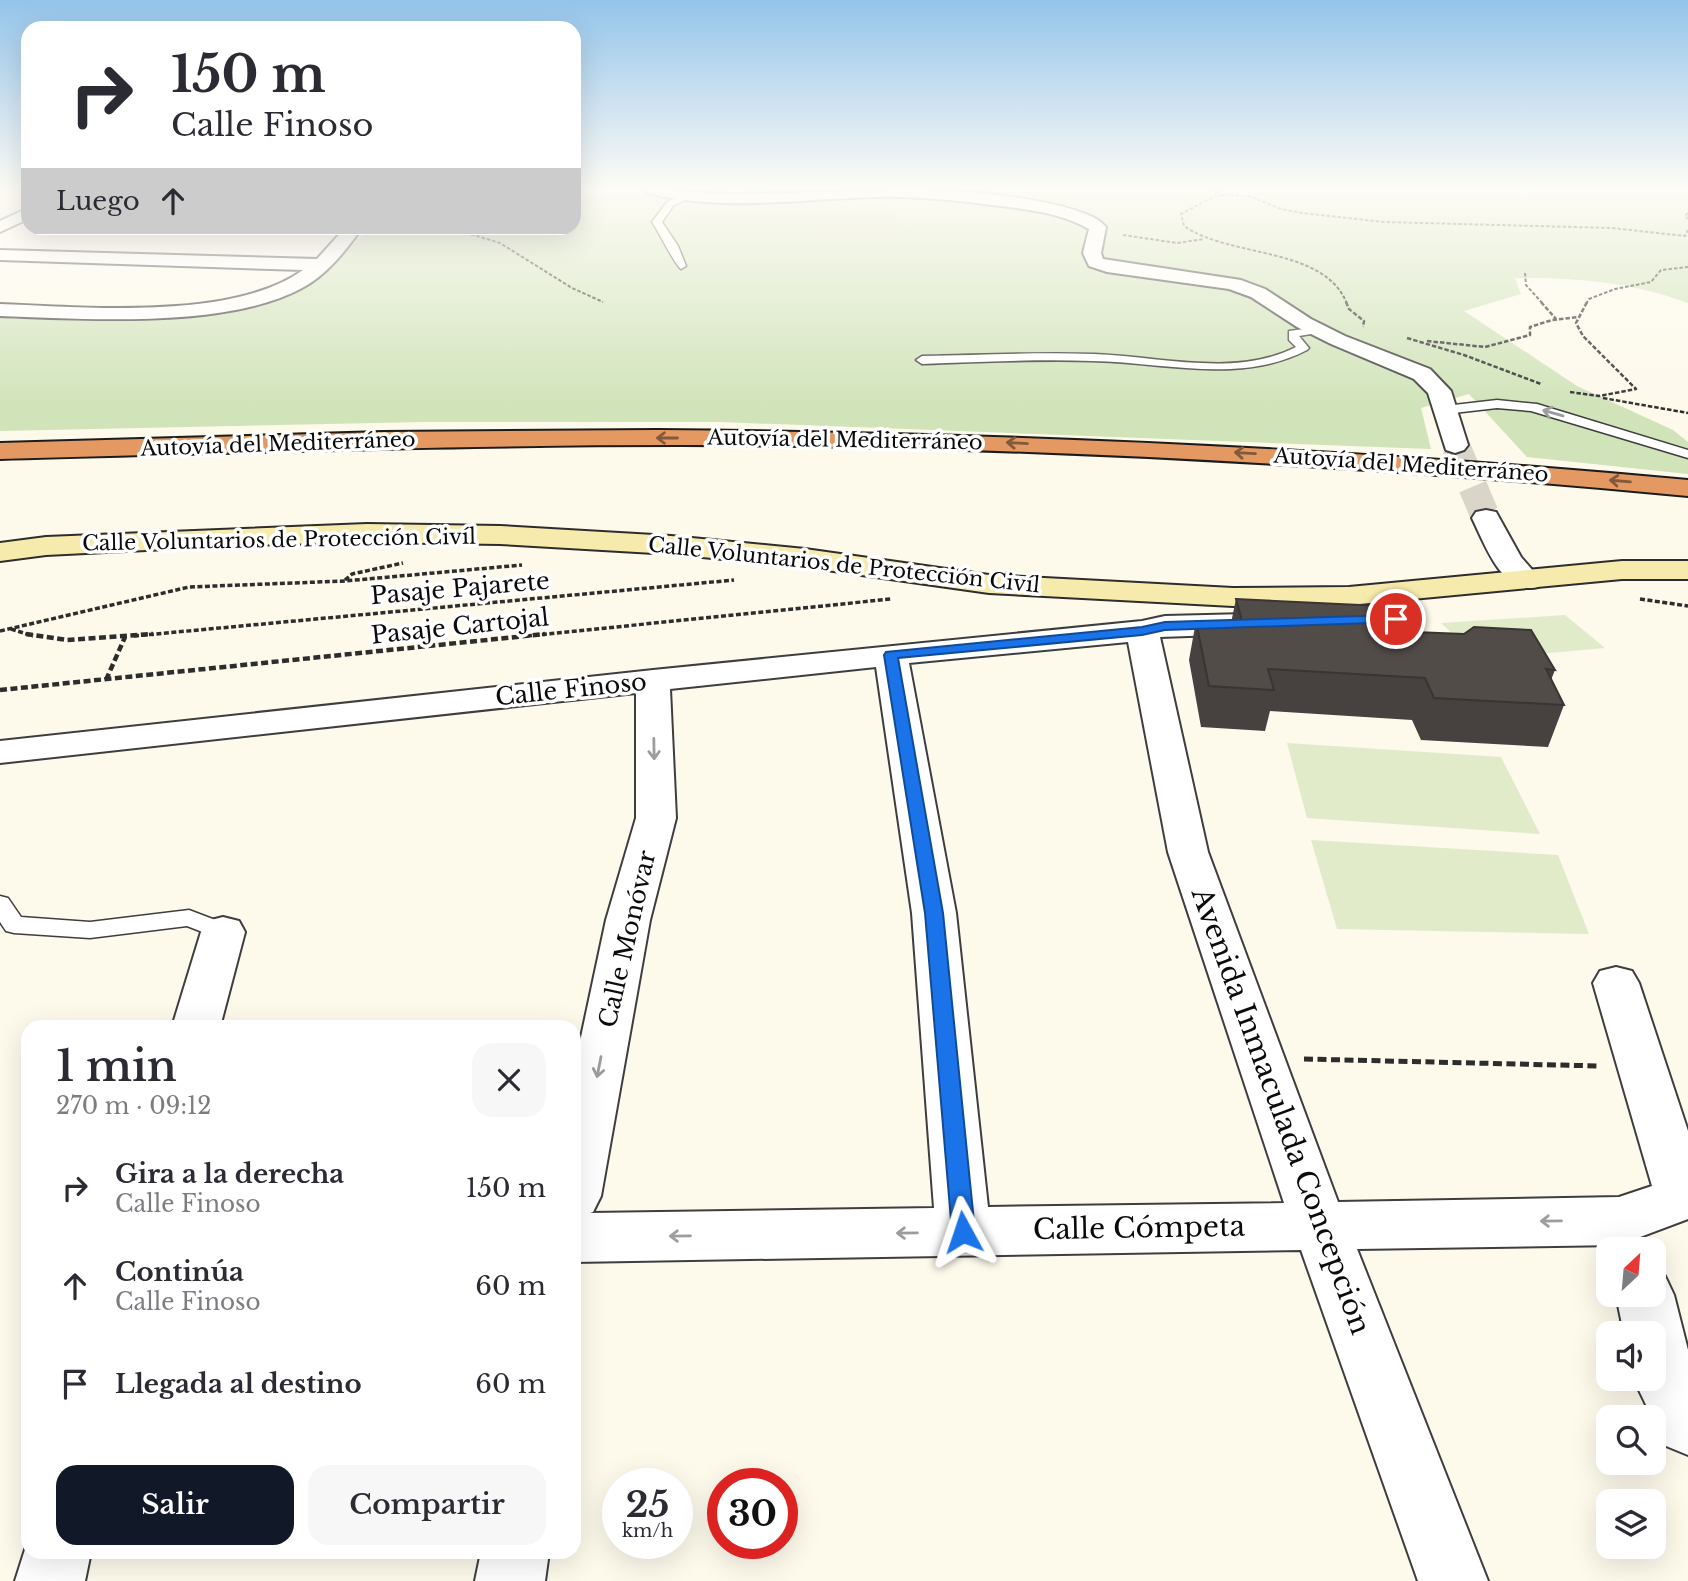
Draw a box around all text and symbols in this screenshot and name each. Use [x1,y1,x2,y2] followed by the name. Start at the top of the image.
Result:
[171,44,326,105] text: 150 m
[56,49,147,140] icon: right
[171,105,374,145] text: Calle Finoso
[154,182,192,220] icon: ahead
[56,185,140,217] text: Luego
[1542,405,1564,418] one-way arrow
[706,425,983,455] street label: Autovía del Mediterráneo
[139,426,416,462] street label: Autovía del Mediterráneo
[656,432,679,445] one-way arrow
[1006,436,1029,449] one-way arrow
[1272,442,1549,488] street label: Autovía del Mediterráneo
[1233,446,1256,459] one-way arrow
[1609,474,1632,487] one-way arrow
[82,524,476,556] street label: Calle Voluntarios de Protección Civíl
[647,531,1041,599] street label: Calle Voluntarios de Protección Civíl
[369,566,551,610] street label: Pasaje Pajarete
[1366,589,1426,649] pin
[1377,600,1415,638] icon: arrive
[370,602,551,650] street label: Pasaje Cartojal
[494,667,648,711] street label: Calle Finoso
[648,737,661,760] one-way arrow
[593,847,662,1030] street label: Calle Monóvar
[1183,882,1378,1339] street label: Avenida Inmaculada Concepción
[56,1040,177,1092] text: 1 min
[472,1043,546,1117] button: close
[592,1055,605,1078] one-way arrow
[56,1092,211,1120] text: 270 m · 09:12
[115,1158,344,1190] text: Gira a la derecha
[56,1169,94,1207] icon: right
[466,1172,546,1204] text: 150 m
[115,1190,261,1218] text: Calle Finoso
[926,1195,1000,1269] position arrow
[1033,1209,1246,1247] street label: Calle Cómpeta
[1540,1215,1563,1228] one-way arrow
[896,1226,919,1240] one-way arrow
[669,1229,692,1243] one-way arrow
[1596,1237,1666,1307] north arrow
[1596,1237,1666,1559] map controls
[115,1256,244,1288] text: Continúa
[56,1267,94,1305] icon: ahead
[475,1270,546,1302] text: 60 m
[115,1288,261,1316] text: Calle Finoso
[1596,1321,1666,1391] button: sound
[56,1365,94,1403] icon: arrive
[115,1368,362,1400] text: Llegada al destino
[475,1368,546,1400] text: 60 m
[1596,1405,1666,1475] button: search
[56,1465,294,1545] button: Salir
[308,1465,546,1545] button: Compartir
[707,1468,798,1559] speed limit sign: 30
[626,1483,669,1526] text: 25
[1596,1489,1666,1559] button: layers
[622,1520,673,1542] text: km/h

